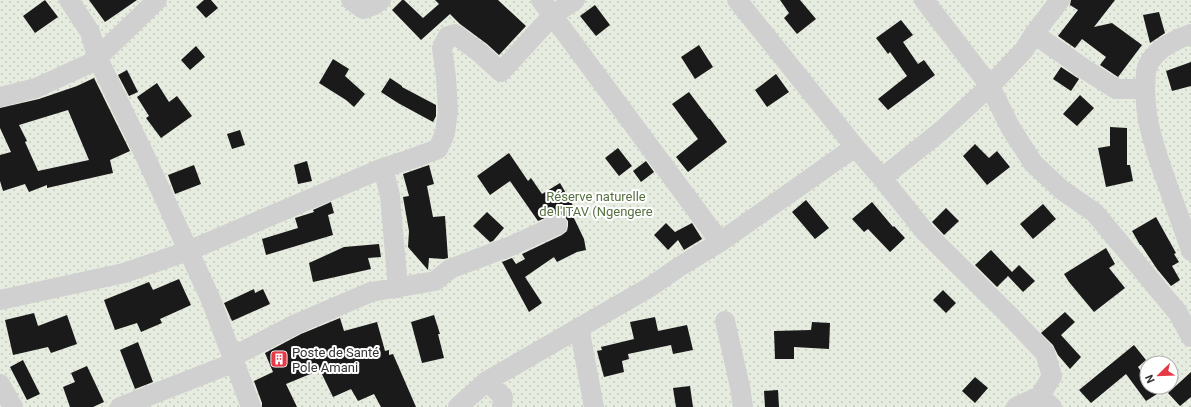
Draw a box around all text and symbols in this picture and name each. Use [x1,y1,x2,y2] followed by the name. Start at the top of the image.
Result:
[539,189,653,219] park label: Réserve naturelle de l'ITAV (Ngengere
[292,345,379,375] place label: Poste de Santé Pole Amani
[269,349,289,369] building icon: Poste de Santé Pole Amani
[1139,355,1179,395] north arrow
[1143,372,1158,385] text: N

